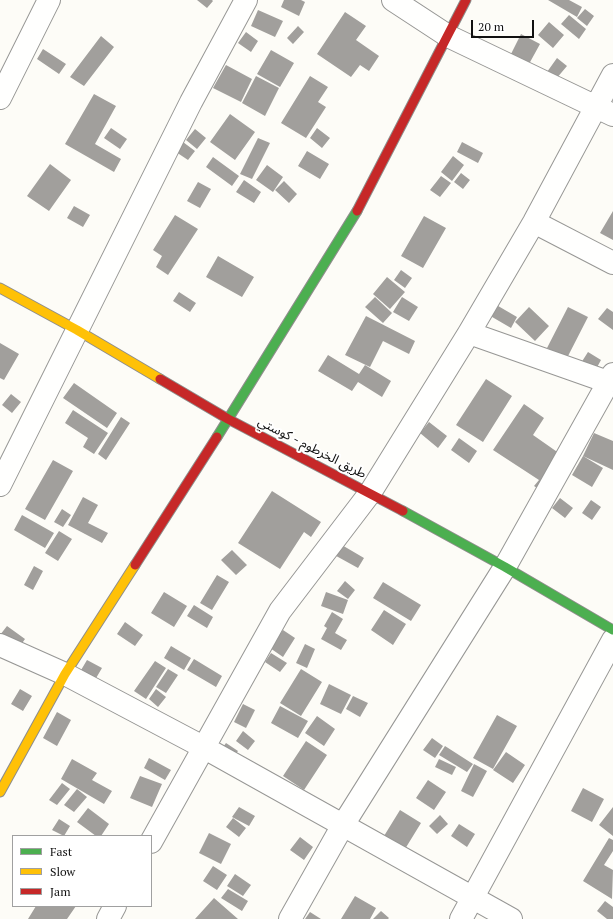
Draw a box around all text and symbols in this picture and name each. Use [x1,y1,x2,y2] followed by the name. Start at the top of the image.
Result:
[473,12,536,38] scale bar
[478,19,504,34] text: 20 m
[255,414,369,482] street label: طريق الخرطوم - كوستي
[12,835,152,907] legend
[50,844,72,859] text: Fast
[50,864,75,879] text: Slow
[50,884,71,899] text: Jam

